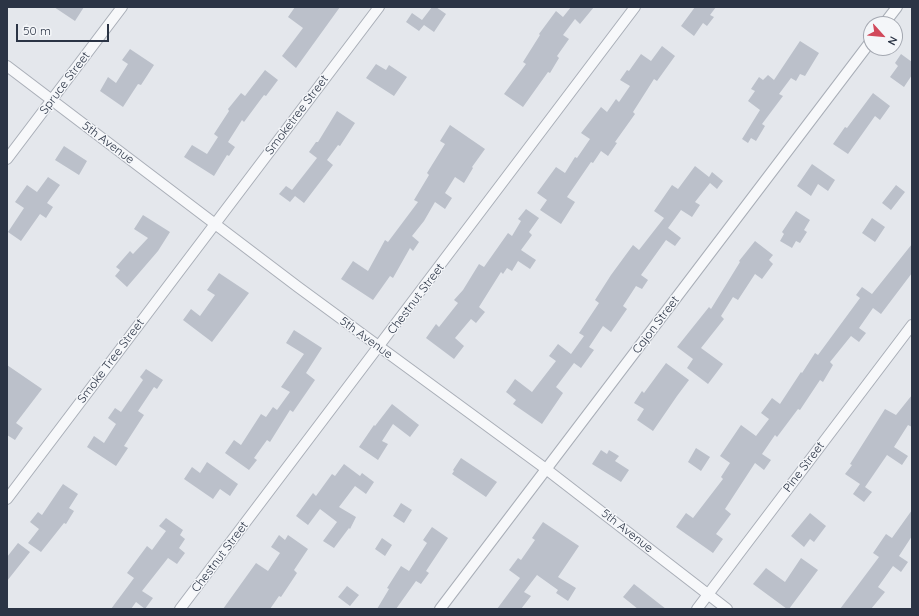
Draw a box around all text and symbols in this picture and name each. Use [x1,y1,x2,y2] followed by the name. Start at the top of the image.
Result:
[18,16,111,42] scale bar
[863,16,903,56] north arrow
[23,23,51,38] text: 50 m
[885,34,901,48] text: N
[37,49,93,117] street label: Spruce Street
[262,72,332,158] street label: Smoketree Street
[79,119,137,167] street label: 5th Avenue
[385,261,447,337] street label: Chestnut Street
[630,293,682,357] street label: Cajon Street
[337,314,395,362] street label: 5th Avenue
[75,316,147,406] street label: Smoke Tree Street
[780,439,828,495] street label: Pine Street
[598,506,656,556] street label: 5th Avenue
[189,519,251,595] street label: Chestnut Street

